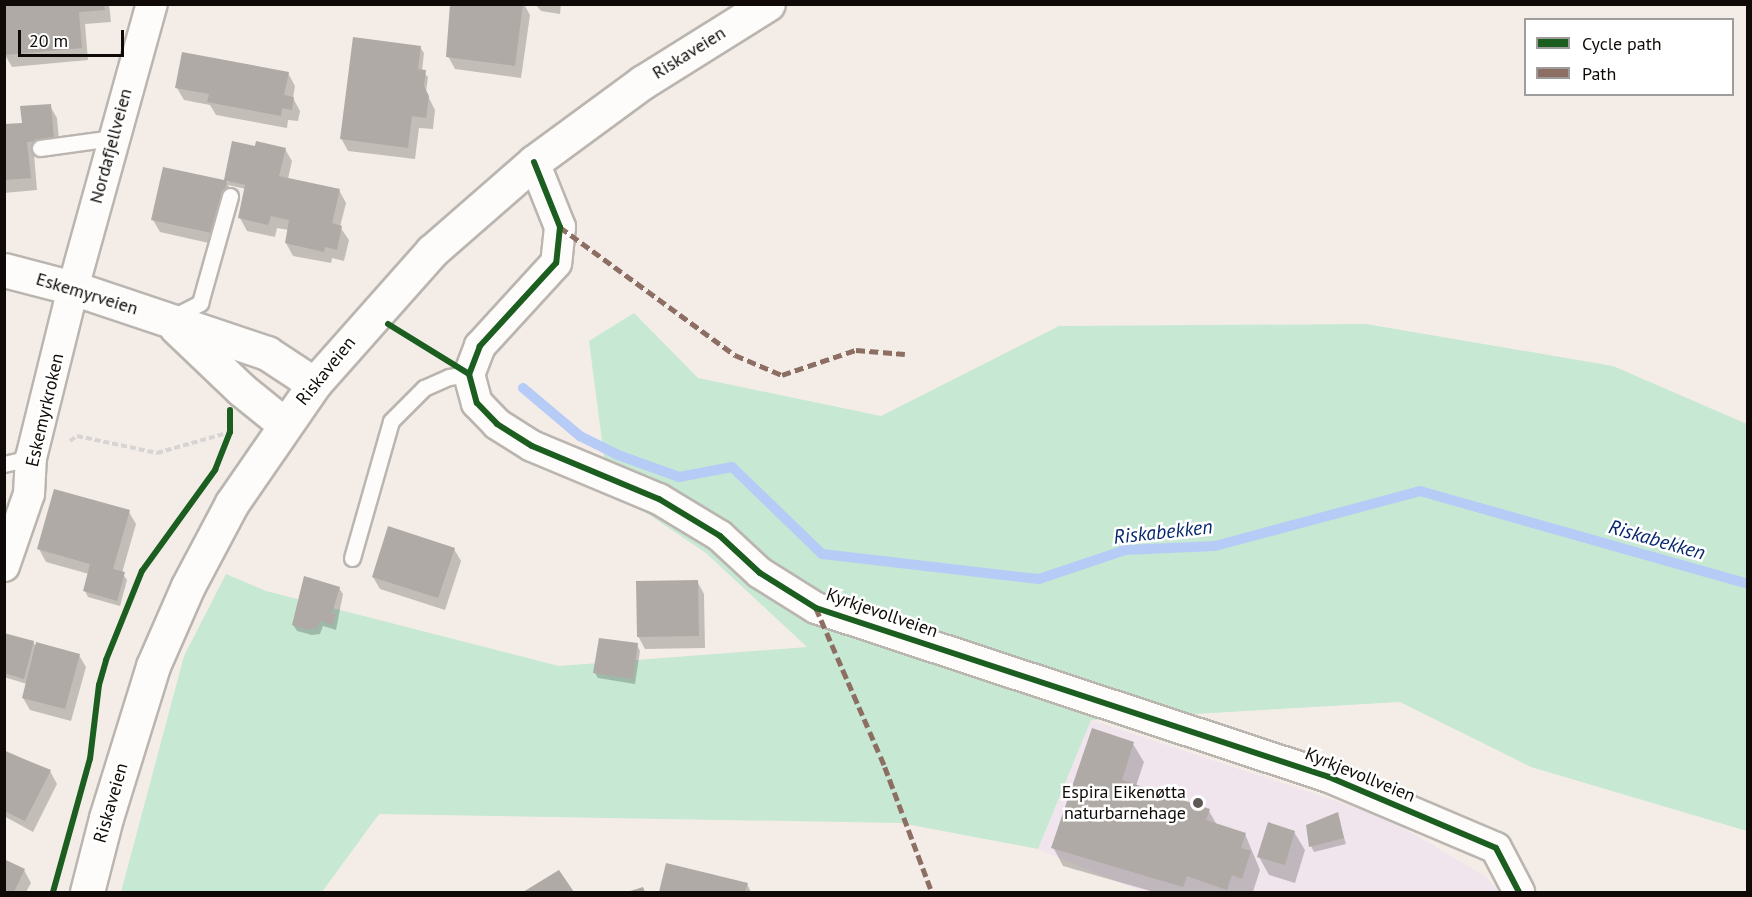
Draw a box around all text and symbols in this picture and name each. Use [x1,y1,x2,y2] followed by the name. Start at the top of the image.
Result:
[21,18,128,56] scale bar
[1524,18,1734,96] legend
[648,22,730,84] street label: Riskaveien
[29,29,68,52] text: 20 m
[1582,32,1662,55] text: Cycle path
[1582,62,1616,85] text: Path
[85,86,137,206] street label: Nordafjellveien
[33,268,141,320] street label: Eskemyrveien
[292,332,360,410] street label: Riskaveien
[21,351,69,469] street label: Eskemyrkroken
[1112,515,1214,549] water label: Riskabekken
[1606,515,1708,565] water label: Riskabekken
[823,584,941,642] street label: Kyrkjevollveien
[1302,743,1418,807] street label: Kyrkjevollveien
[89,761,133,845] street label: Riskaveien
[1062,782,1186,824] place label: Espira Eikenøtta naturbarnehage
[1191,796,1205,810] marker: Espira Eikenøtta naturbarnehage

